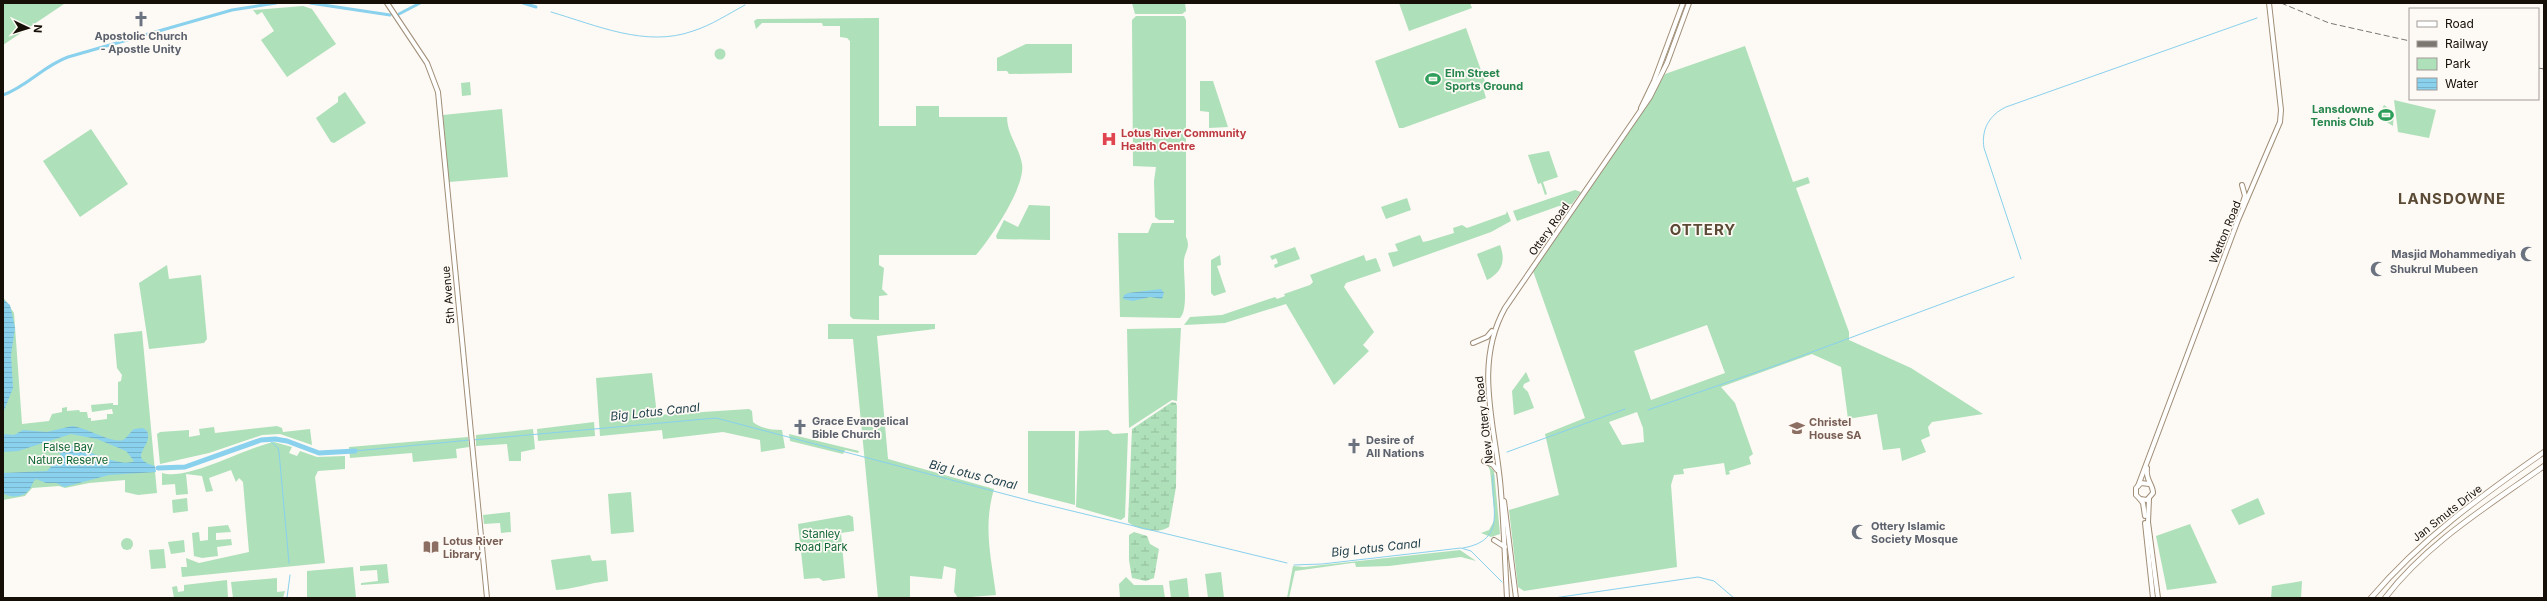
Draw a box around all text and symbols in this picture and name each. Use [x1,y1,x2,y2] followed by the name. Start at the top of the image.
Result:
[8,8,48,48] north arrow
[2409,8,2539,100] legend
[132,10,150,28] church icon: Apostolic Church - Apostle Unity
[2445,16,2474,31] text: Road
[31,24,45,33] text: N
[94,29,188,56] place label: Apostolic Church - Apostle Unity
[2445,36,2489,51] text: Railway
[2445,56,2471,71] text: Park
[1445,66,1523,93] place label: Elm Street Sports Ground
[1424,70,1442,88] sports icon: Elm Street Sports Ground
[2445,76,2479,91] text: Water
[2311,102,2374,129] place label: Lansdowne Tennis Club
[2377,106,2395,124] sports icon: Lansdowne Tennis Club
[1121,126,1247,153] place label: Lotus River Community Health Centre
[1100,130,1118,148] hospital icon: Lotus River Community Health Centre
[2398,189,2506,208] district label: LANSDOWNE
[2206,199,2244,265] street label: Wetton Road
[1526,200,1572,258] street label: Ottery Road
[1670,220,1736,239] district label: OTTERY
[2519,245,2537,263] mosque icon: Masjid Mohammediyah
[2391,247,2516,261] place label: Masjid Mohammediyah
[2369,260,2387,278] mosque icon: Shukrul Mubeen
[2390,262,2478,276] place label: Shukrul Mubeen
[438,265,458,325] street label: 5th Avenue
[1472,375,1496,465] street label: New Ottery Road
[610,399,700,424] water label: Big Lotus Canal
[812,414,908,441] place label: Grace Evangelical Bible Church
[1809,415,1861,442] place label: Christel House SA
[791,418,809,436] church icon: Grace Evangelical Bible Church
[1788,419,1806,437] school or university icon: Christel House SA
[1366,433,1424,460] place label: Desire of All Nations
[1345,437,1363,455] church icon: Desire of All Nations
[28,440,108,467] park label: False Bay Nature Reserve
[928,456,1019,493] water label: Big Lotus Canal
[2409,481,2485,545] street label: Jan Smuts Drive
[1871,519,1958,546] place label: Ottery Islamic Society Mosque
[1850,523,1868,541] mosque icon: Ottery Islamic Society Mosque
[794,527,848,554] park label: Stanley Road Park
[443,534,504,561] place label: Lotus River Library
[1331,535,1421,560] water label: Big Lotus Canal
[422,538,440,556] library icon: Lotus River Library

